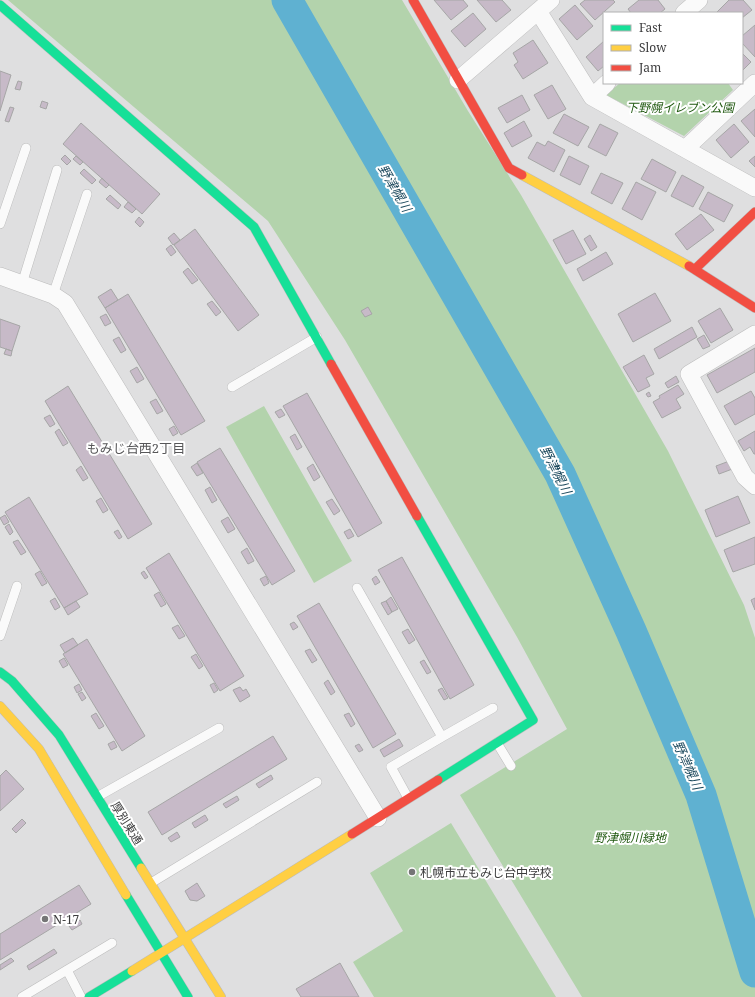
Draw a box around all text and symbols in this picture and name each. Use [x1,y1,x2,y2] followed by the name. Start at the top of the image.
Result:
[603,12,743,84] legend
[639,19,662,36] text: Fast
[639,39,667,56] text: Slow
[638,59,661,76] text: Jam
[626,99,736,116] park label: 下野幌イレブン公園
[374,161,417,217] water label: 野津幌川
[87,439,185,457] district label: もみじ台西2丁目
[536,443,577,499] water label: 野津幌川
[669,738,708,794] water label: 野津幌川
[107,798,147,848] street label: 厚別東通
[594,829,668,846] park label: 野津幌川緑地
[420,864,552,881] place label: 札幌市立もみじ台中学校
[407,867,417,877] marker: 札幌市立もみじ台中学校
[53,911,80,928] place label: N-17
[40,914,50,924] marker: N-17

